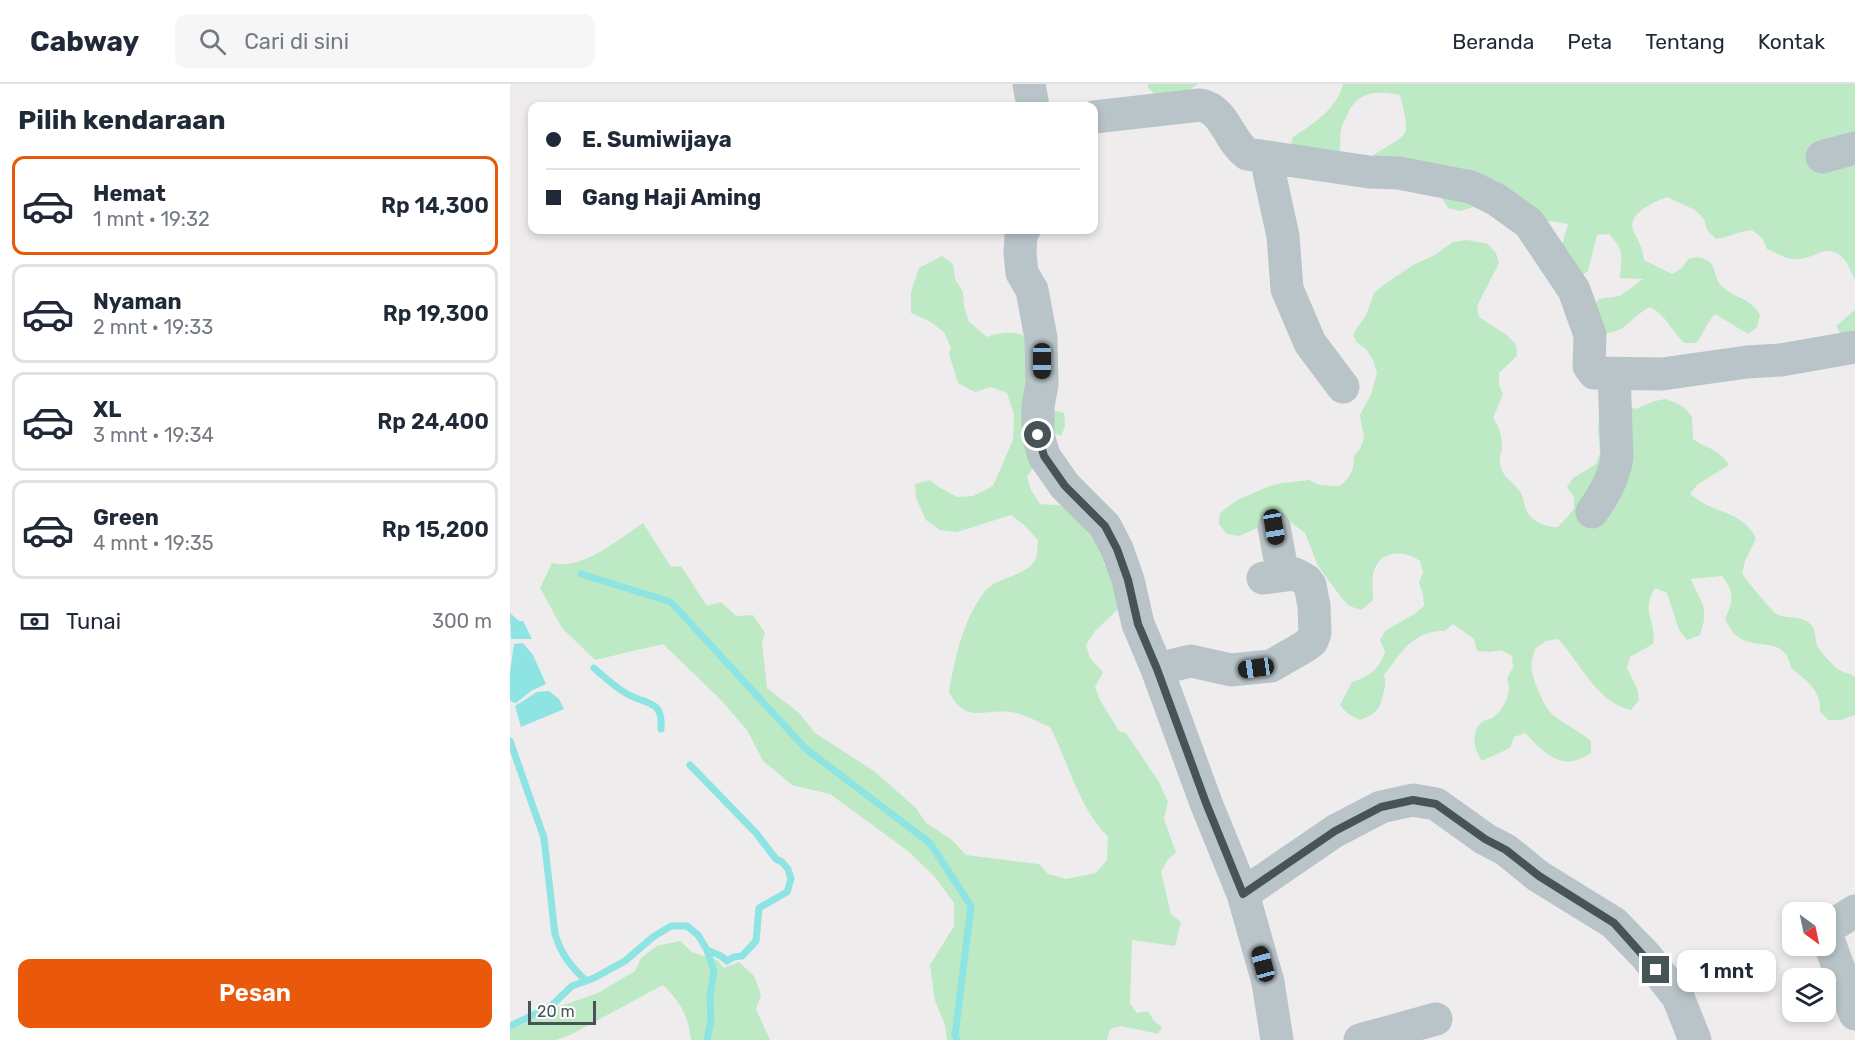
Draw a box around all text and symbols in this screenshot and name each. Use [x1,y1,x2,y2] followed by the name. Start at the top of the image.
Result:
[175,14,595,68] search box
[30,25,139,58] text: Cabway
[196,25,229,58] icon: search
[244,28,349,55] text: Cari di sini
[1452,29,1534,54] text: Beranda
[1567,29,1612,54] text: Peta
[1645,29,1725,54] text: Tentang
[1758,29,1825,54] text: Kontak
[18,104,226,136] text: Pilih kendaraan
[582,126,732,153] text: E. Sumiwijaya
[21,179,75,233] icon: car
[93,180,166,207] text: Hemat
[582,184,761,211] text: Gang Haji Aming
[381,192,489,219] text: Rp 14,300
[93,207,210,231] text: 1 mnt · 19:32
[21,287,75,341] icon: car
[93,288,182,315] text: Nyaman
[383,300,489,327] text: Rp 19,300
[93,315,213,339] text: 2 mnt · 19:33
[1033,343,1051,379] car
[21,395,75,449] icon: car
[93,396,121,423] text: XL
[377,408,489,435] text: Rp 24,400
[1024,421,1051,448] route start
[93,423,214,447] text: 3 mnt · 19:34
[21,503,75,557] icon: car
[93,504,159,531] text: Green
[1262,508,1286,546] car
[382,516,489,543] text: Rp 15,200
[93,531,214,555] text: 4 mnt · 19:35
[18,605,51,638] icon: cash
[66,608,121,635] text: Tunai
[432,609,492,633] text: 300 m
[1237,657,1275,679] car
[1782,902,1836,956] north arrow
[1782,902,1836,1022] map controls
[1250,944,1276,984] car
[1677,949,1776,991] callout: 1 mnt
[1642,956,1669,983] route end
[18,959,492,1028] button: Pesan
[1700,959,1753,983] text: 1 mnt
[1782,968,1836,1022] button: layers
[528,998,596,1026] scale bar
[537,1002,575,1021] text: 20 m

